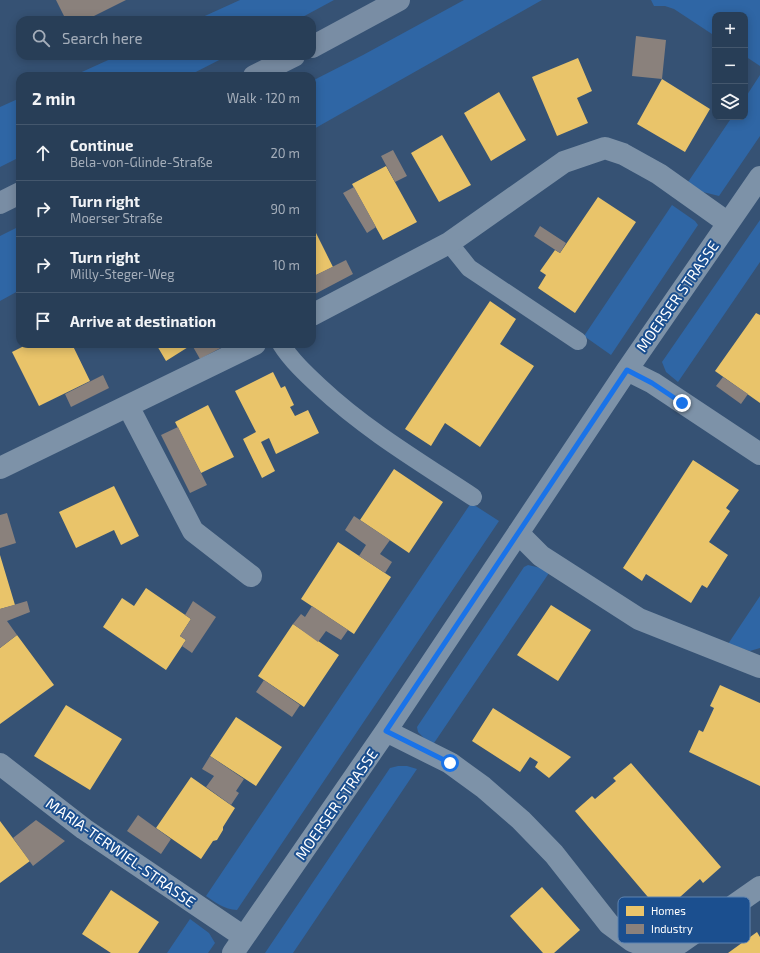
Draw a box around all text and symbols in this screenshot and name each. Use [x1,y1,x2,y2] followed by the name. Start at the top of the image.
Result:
[712,12,748,120] map controls
[712,12,748,48] button: +
[16,16,316,60] search box
[30,27,52,49] icon: search
[62,29,143,47] text: Search here
[712,48,748,84] button: −
[712,84,748,120] button: layers
[32,88,75,108] text: 2 min
[227,90,300,106] text: Walk · 120 m
[70,136,133,154] text: Continue
[32,142,54,164] icon: ahead
[271,145,300,161] text: 20 m
[70,154,213,170] text: Bela-von-Glinde-Straße
[70,192,140,210] text: Turn right
[32,198,54,220] icon: right
[270,201,300,217] text: 90 m
[70,210,163,226] text: Moerser Straße
[632,237,722,355] street label: MOERSER STRASSE
[70,248,140,266] text: Turn right
[32,254,54,276] icon: right
[273,257,300,273] text: 10 m
[70,266,175,282] text: Milly-Steger-Weg
[32,310,54,332] icon: arrive
[70,312,216,330] text: Arrive at destination
[673,394,691,412] route end
[291,745,381,863] street label: MOERSER STRASSE
[441,754,459,772] route start
[43,793,199,911] street label: MARIA-TERWIEL-STRASSE
[618,897,750,943] legend
[651,904,686,917] text: Homes
[651,922,693,935] text: Industry

